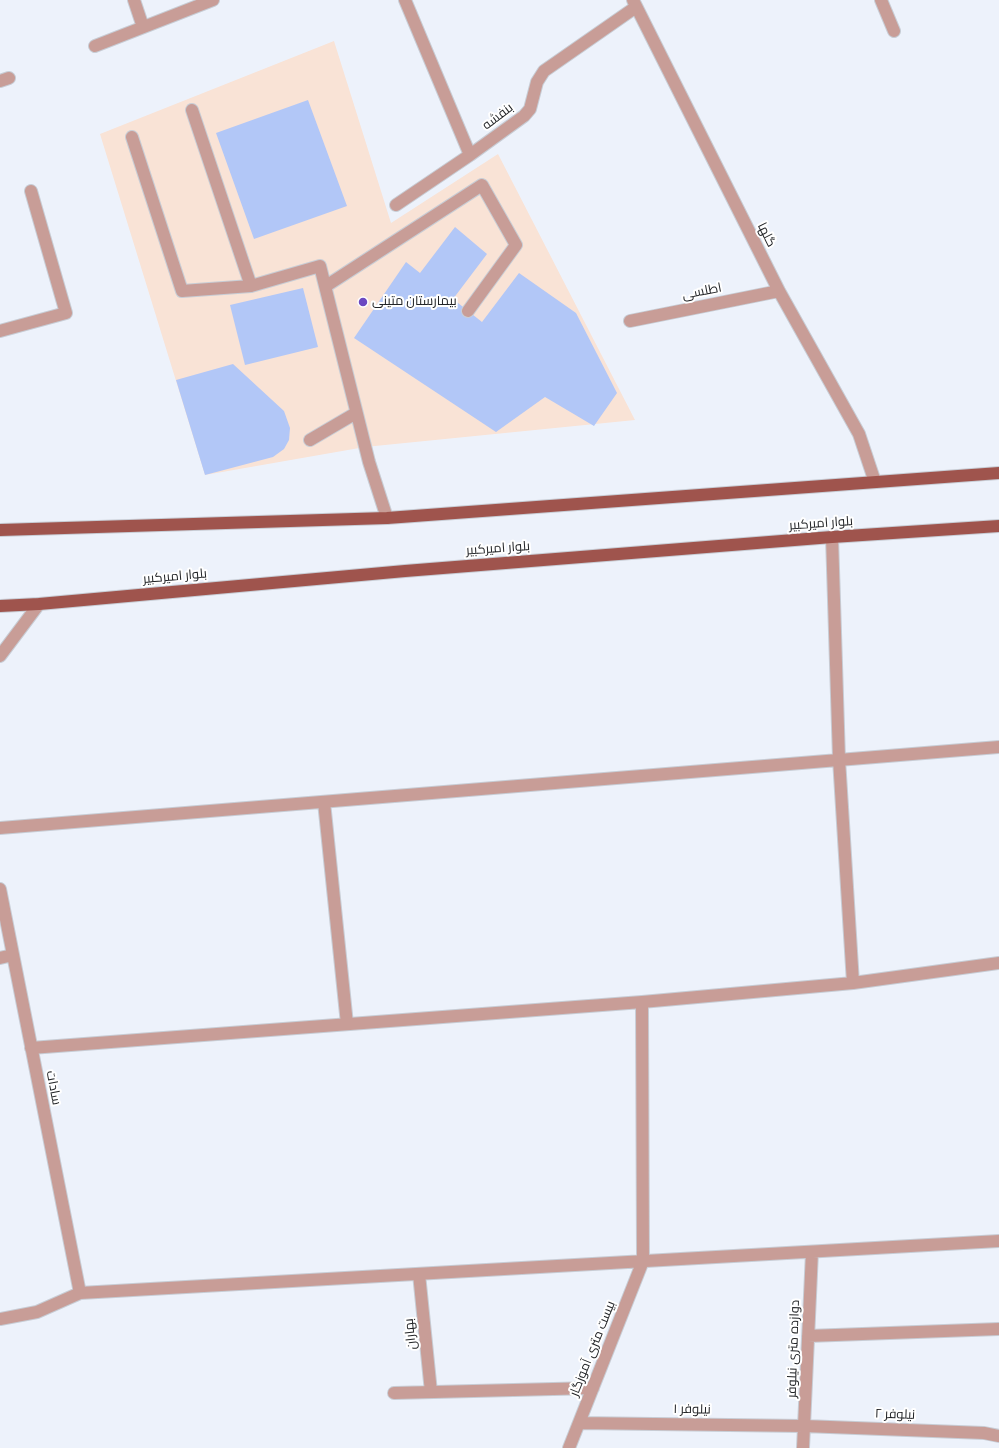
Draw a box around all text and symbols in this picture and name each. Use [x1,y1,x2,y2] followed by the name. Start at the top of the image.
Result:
[480,100,516,134] street label: بنفشه
[753,220,779,250] street label: گلها
[681,281,723,303] street label: اطلسی
[372,294,457,310] place label: بیمارستان متینی
[357,296,369,308] marker: بیمارستان متینی
[788,514,854,534] street label: بلوار امیرکبیر
[465,539,531,559] street label: بلوار امیرکبیر
[142,566,208,588] street label: بلوار امیرکبیر
[42,1070,64,1106] street label: سادات
[567,1299,619,1399] street label: بیست متری آموزگار
[784,1300,804,1398] street label: دوازده متری نیلوفر
[402,1318,420,1350] street label: بهاران
[673,1402,711,1418] street label: نیلوفر ۱
[875,1406,915,1424] street label: نیلوفر ۲

